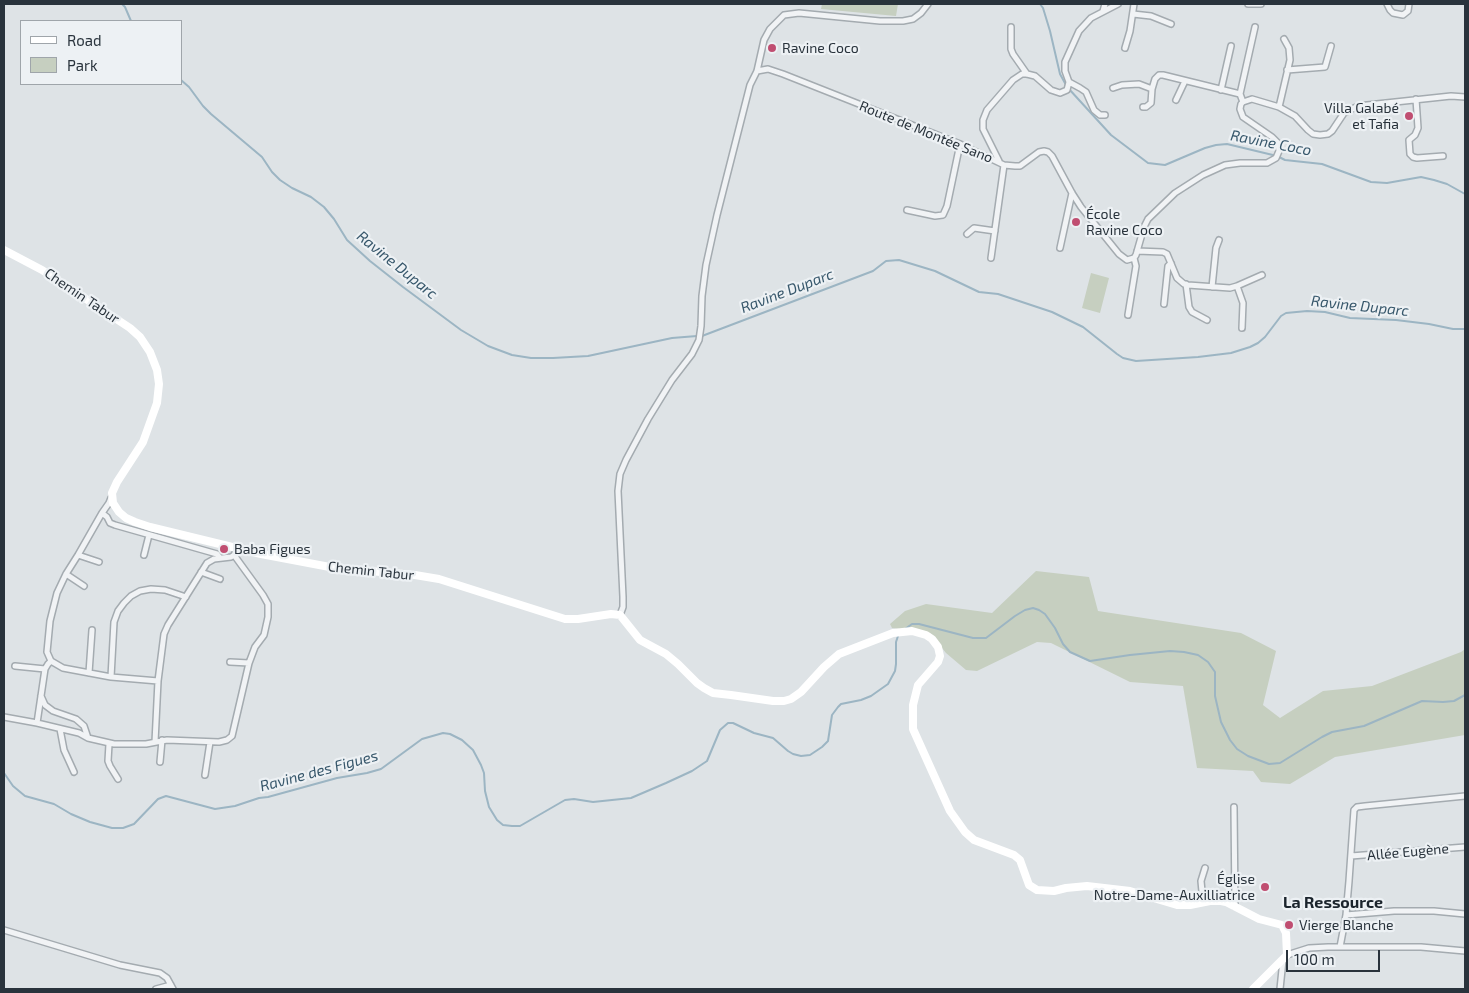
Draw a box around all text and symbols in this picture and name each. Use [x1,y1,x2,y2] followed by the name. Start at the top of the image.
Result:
[20,20,182,85] legend
[67,31,102,49] text: Road
[782,40,859,56] place label: Ravine Coco
[766,42,778,54] marker: Ravine Coco
[67,56,98,74] text: Park
[857,97,995,167] street label: Route de Montée Sano
[1324,100,1399,132] place label: Villa Galabé et Tafia
[1403,110,1415,122] marker: Villa Galabé et Tafia
[1229,126,1313,160] water label: Ravine Coco
[1086,206,1163,238] place label: École Ravine Coco
[1070,216,1082,228] marker: École Ravine Coco
[353,227,441,303] water label: Ravine Duparc
[41,265,123,327] street label: Chemin Tabur
[738,265,836,317] water label: Ravine Duparc
[1310,292,1410,320] water label: Ravine Duparc
[234,541,311,557] place label: Baba Figues
[218,543,230,555] marker: Baba Figues
[327,558,415,584] street label: Chemin Tabur
[258,747,380,795] water label: Ravine des Figues
[1366,840,1450,864] street label: Allée Eugène
[1094,871,1255,904] place label: Église Notre-Dame-Auxilliatrice
[1259,881,1271,893] marker: Église Notre-Dame-Auxilliatrice
[1283,893,1383,913] district label: La Ressource
[1299,917,1394,933] place label: Vierge Blanche
[1283,919,1295,931] marker: Vierge Blanche
[1289,940,1383,972] scale bar
[1294,950,1335,968] text: 100 m

